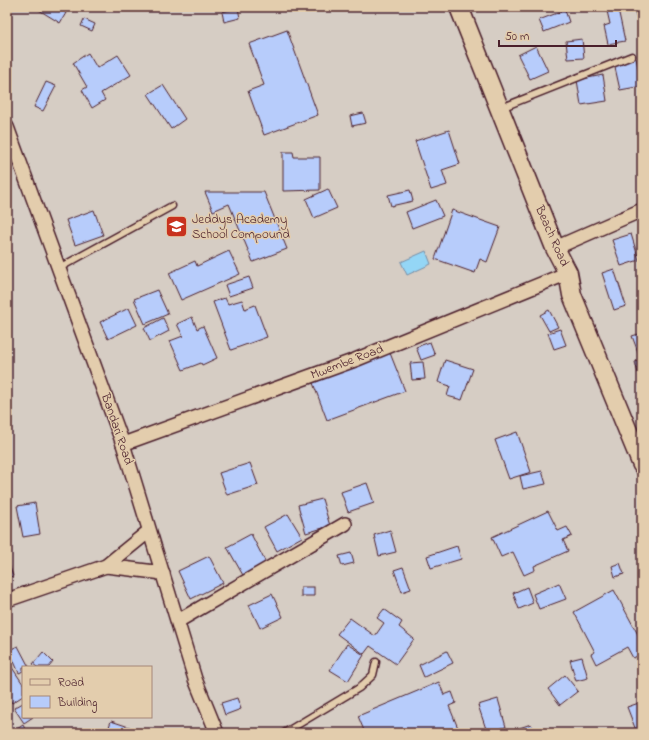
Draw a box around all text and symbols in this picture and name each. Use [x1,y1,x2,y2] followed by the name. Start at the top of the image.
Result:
[499,22,616,48] scale bar
[505,28,529,46] text: 50 m
[530,201,574,270] street label: Beach Road
[192,210,290,244] place label: Jeddys Academy School Compound
[163,213,189,239] school or university icon: Jeddys Academy School Compound
[308,339,387,385] street label: Mwembe Road
[96,390,138,468] street label: Bandari Road
[22,666,152,718] legend
[58,674,84,692] text: Road
[57,694,97,713] text: Building

